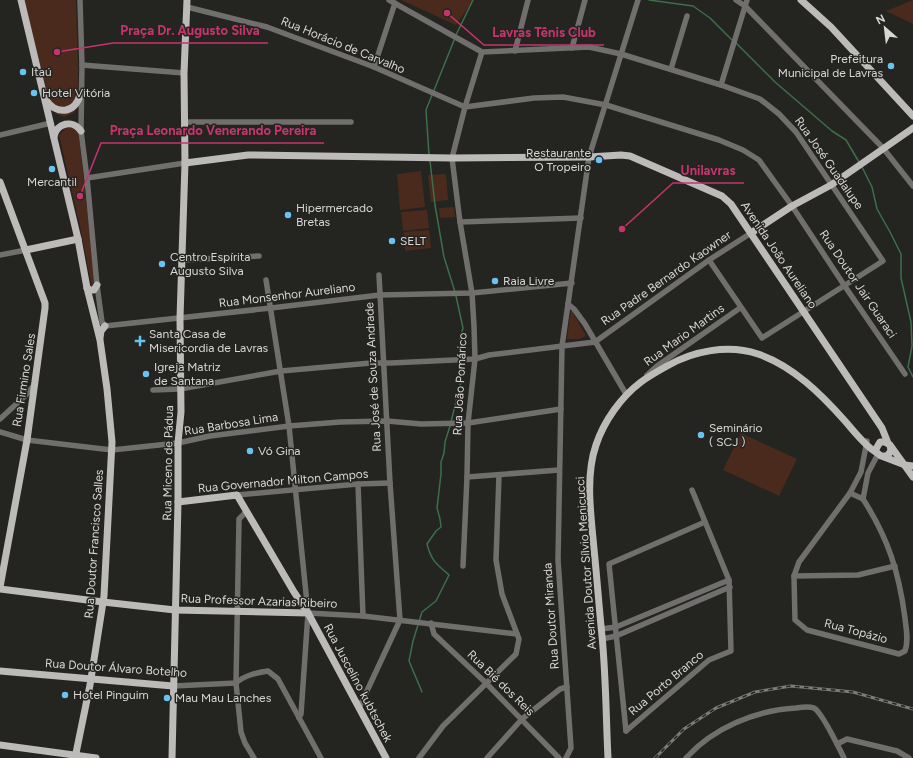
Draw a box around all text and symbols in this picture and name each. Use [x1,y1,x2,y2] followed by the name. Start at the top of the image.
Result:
[865,8,905,48] north arrow
[874,12,887,27] text: N
[279,14,407,76] street label: Rua Horácio de Carvalho
[113,18,268,43] callout: Praça Dr. Augusto Silva
[484,20,604,45] callout: Lavras Tênis Club
[120,23,260,38] text: Praça Dr. Augusto Silva
[492,25,596,40] text: Lavras Tênis Club
[778,52,883,80] place label: Prefeitura Municipal de Lavras
[886,61,896,71] marker: Prefeitura Municipal de Lavras
[31,65,52,79] place label: Itaú
[18,67,28,77] marker: Itaú
[42,86,110,100] place label: Hotel Vitória
[29,88,39,98] marker: Hotel Vitória
[792,114,866,212] street label: Rua José Guadalupe
[101,118,324,143] callout: Praça Leonardo Venerando Pereira
[110,123,316,138] text: Praça Leonardo Venerando Pereira
[526,146,591,174] place label: Restaurante O Tropeiro
[594,155,604,165] marker: Restaurante O Tropeiro
[673,158,744,183] callout: Unilavras
[680,163,736,178] text: Unilavras
[47,164,57,174] marker: Mercantil
[27,175,77,189] place label: Mercantil
[738,199,820,311] street label: Avenida João Aureliano
[296,201,373,229] place label: Hipermercado Bretas
[283,210,293,220] marker: Hipermercado Bretas
[817,227,899,341] street label: Rua Doutor Jair Guaraci
[598,228,734,328] street label: Rua Padre Bernardo Kaowner
[400,234,427,248] place label: SELT
[387,236,397,246] marker: SELT
[170,250,250,278] place label: Centro Espírita Augusto Silva
[157,259,167,269] marker: Centro Espírita Augusto Silva
[503,274,555,288] place label: Raia Livre
[490,276,500,286] marker: Raia Livre
[218,280,356,310] street label: Rua Monsenhor Aureliano
[362,301,384,452] street label: Rua José de Souza Andrade
[641,301,727,369] street label: Rua Mario Martins
[149,327,269,355] place label: Santa Casa de Misericordia de Lavras
[10,332,38,428] street label: Rua Firmino Sales
[450,332,470,436] street label: Rua João Pomárico
[134,335,146,347] marker: Santa Casa de Misericordia de Lavras
[154,360,221,388] place label: Igreja Matriz de Santana
[141,369,151,379] marker: Igreja Matriz de Santana
[160,405,176,521] street label: Rua Miceno de Pádua
[183,410,279,438] street label: Rua Barbosa Lima
[709,421,763,449] place label: Seminário ( SCJ )
[696,430,706,440] marker: Seminário ( SCJ )
[258,444,300,458] place label: Vó Gina
[245,446,255,456] marker: Vó Gina
[197,467,369,495] street label: Rua Governador Milton Campos
[82,469,106,619] street label: Rua Doutor Francisco Salles
[573,476,599,650] street label: Avenida Doutor Sílvio Menicucci
[540,562,562,670] street label: Rua Doutor Miranda
[180,591,338,611] street label: Rua Professor Azarias Ribeiro
[823,616,889,646] street label: Rua Topázio
[321,621,395,745] street label: Rua Juscelino kubtschek
[465,647,538,719] street label: Rua Bié dos Reis
[626,648,706,718] street label: Rua Porto Branco
[45,656,187,680] street label: Rua Doutor Álvaro Botelho
[73,688,149,702] place label: Hotel Pinguim
[60,690,70,700] marker: Hotel Pinguim
[175,691,272,705] place label: Mau Mau Lanches
[162,693,172,703] marker: Mau Mau Lanches

